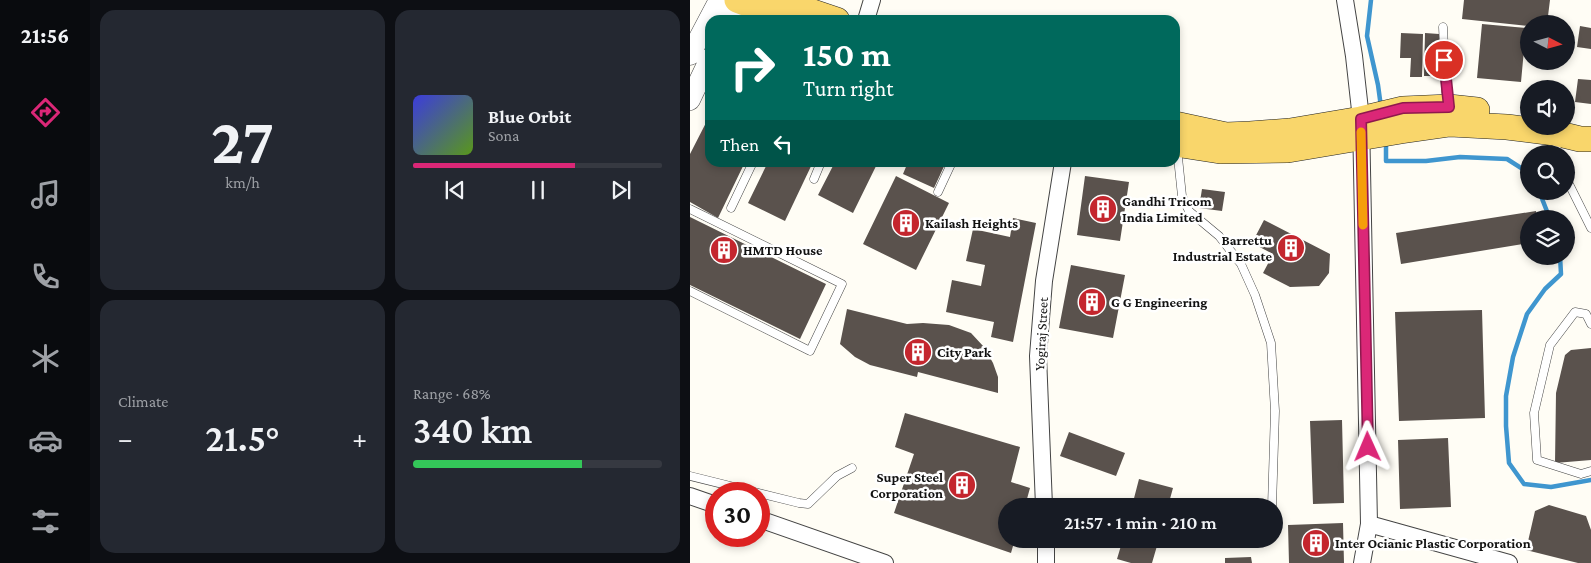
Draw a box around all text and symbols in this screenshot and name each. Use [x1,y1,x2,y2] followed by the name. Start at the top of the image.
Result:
[1520,15,1575,70] north arrow
[1520,15,1575,265] map controls
[21,23,69,48] text: 21:56
[720,35,785,100] icon: right
[803,35,891,74] text: 150 m
[1423,39,1465,81] pin
[1430,46,1458,74] icon: arrive
[803,76,894,101] text: Turn right
[1520,80,1575,135] button: sound
[28,95,63,130] icon: directions
[211,105,274,177] text: 27
[488,106,571,127] text: Blue Orbit
[488,127,519,144] text: Sona
[769,130,797,158] icon: left
[720,134,759,155] text: Then
[1520,145,1575,200] button: search
[225,174,260,191] text: km/h
[441,176,469,204] icon: previous
[524,176,552,204] icon: pause
[607,176,635,204] icon: next
[28,177,63,212] icon: music
[1122,193,1212,225] place label: Gandhi Tricom India Limited
[1088,194,1118,224] building icon: Gandhi Tricom India Limited
[891,208,921,238] building icon: Kailash Heights
[1520,210,1575,265] button: layers
[925,215,1018,231] place label: Kailash Heights
[1173,232,1272,264] place label: Barrettu Industrial Estate
[1276,233,1306,263] building icon: Barrettu Industrial Estate
[709,235,739,265] building icon: HMTD House
[743,242,823,258] place label: HMTD House
[28,259,63,294] icon: phone
[1077,287,1107,317] building icon: G G Engineering
[1111,294,1207,310] place label: G G Engineering
[1031,296,1052,371] street label: Yogiraj Street
[903,337,933,367] building icon: City Park
[28,341,63,376] icon: climate
[937,344,992,360] place label: City Park
[413,385,491,402] text: Range · 68%
[118,393,168,410] text: Climate
[413,409,532,451] text: 340 km
[205,417,280,459] text: 21.5°
[1341,420,1393,472] position arrow
[28,423,63,458] icon: car
[118,423,133,454] text: −
[352,423,367,454] text: +
[870,469,943,501] place label: Super Steel Corporation
[947,470,977,500] building icon: Super Steel Corporation
[705,482,770,547] speed limit sign: 30
[28,504,63,539] icon: filters
[1064,512,1217,533] text: 21:57 · 1 min · 210 m
[1301,528,1331,558] building icon: Inter Ocianic Plastic Corporation
[1335,535,1531,551] place label: Inter Ocianic Plastic Corporation

